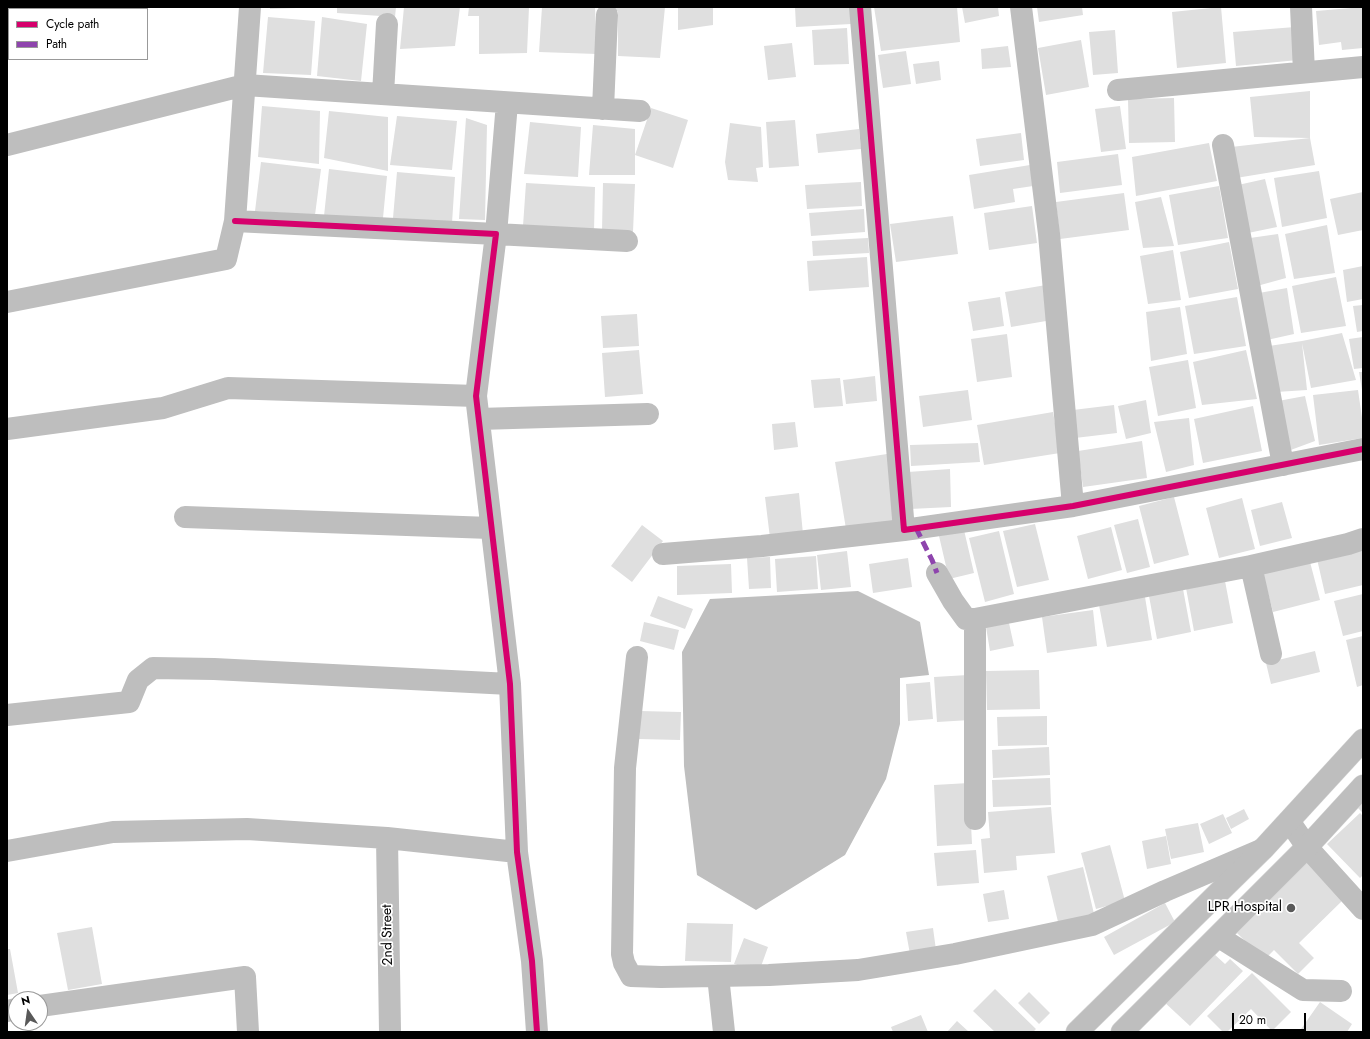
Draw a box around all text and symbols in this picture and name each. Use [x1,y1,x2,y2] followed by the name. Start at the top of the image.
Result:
[8,8,148,60] legend
[46,15,99,33] text: Cycle path
[46,35,67,53] text: Path
[1208,900,1282,916] place label: LPR Hospital
[1285,902,1297,914] marker: LPR Hospital
[379,904,397,966] street label: 2nd Street
[8,991,48,1031] north arrow
[19,992,32,1009] text: N
[1234,1005,1308,1031] scale bar
[1239,1011,1266,1029] text: 20 m

